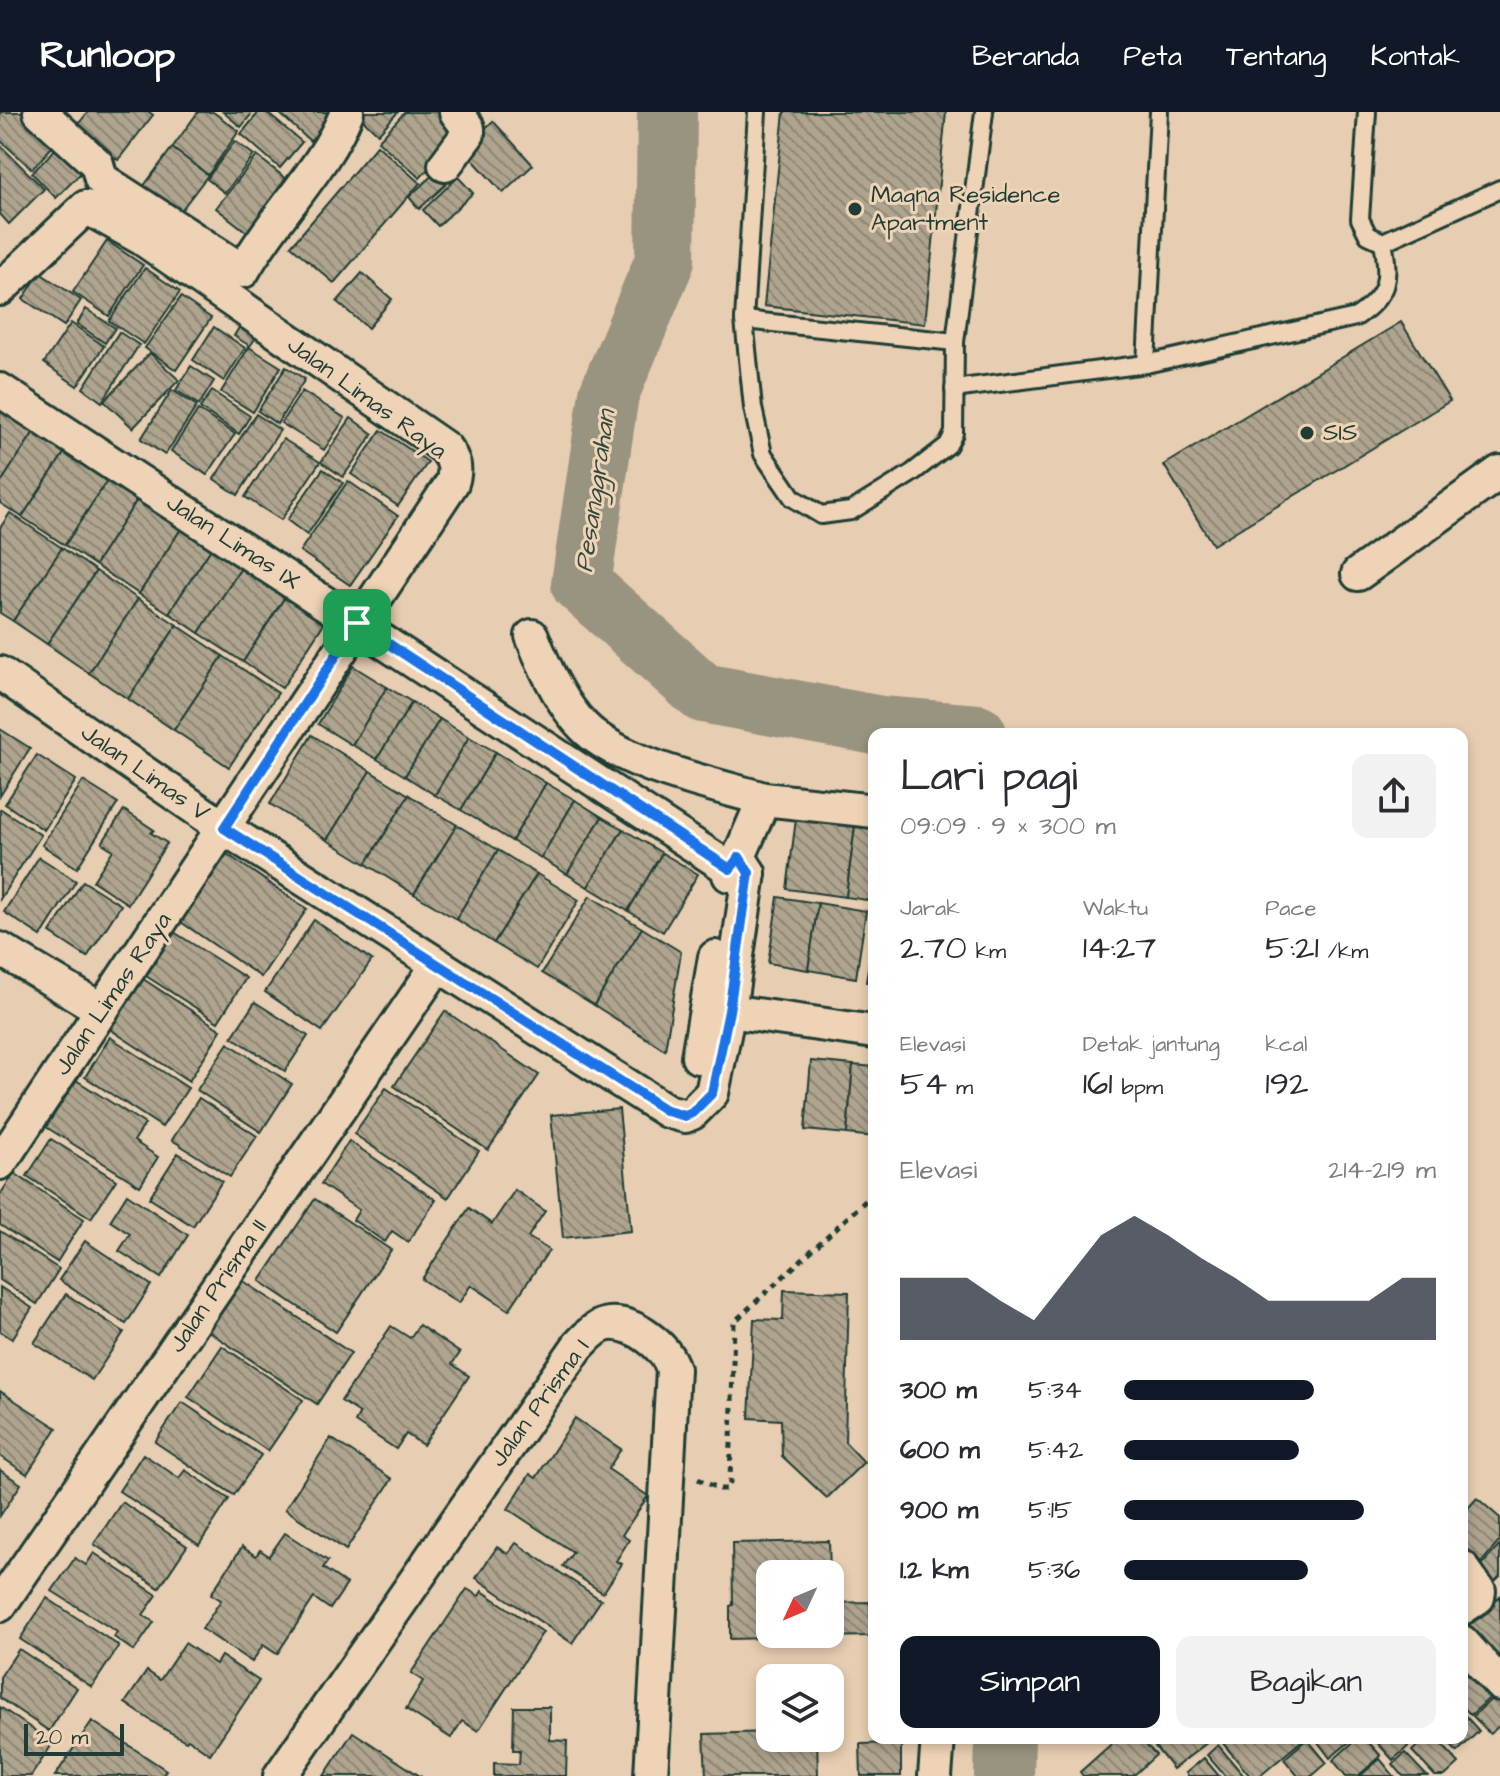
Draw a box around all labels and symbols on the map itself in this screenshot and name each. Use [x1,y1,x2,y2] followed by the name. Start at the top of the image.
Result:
[871,178,1060,240] place label: Maqna Residence Apartment
[846,200,864,218] marker: Maqna Residence Apartment
[280,328,454,468] street label: Jalan Limas Raya
[566,406,625,575] water label: Pesanggrahan
[1323,416,1357,450] place label: SIS
[1298,424,1316,442] marker: SIS
[159,486,307,598] street label: Jalan Limas IX
[323,589,391,657] pin
[74,716,216,830] street label: Jalan Limas V
[46,906,181,1083] street label: Jalan Limas Raya
[161,1212,275,1360] street label: Jalan Prisma II
[482,1332,598,1474] street label: Jalan Prisma I
[756,1560,844,1648] north arrow
[24,1720,124,1756] scale bar

